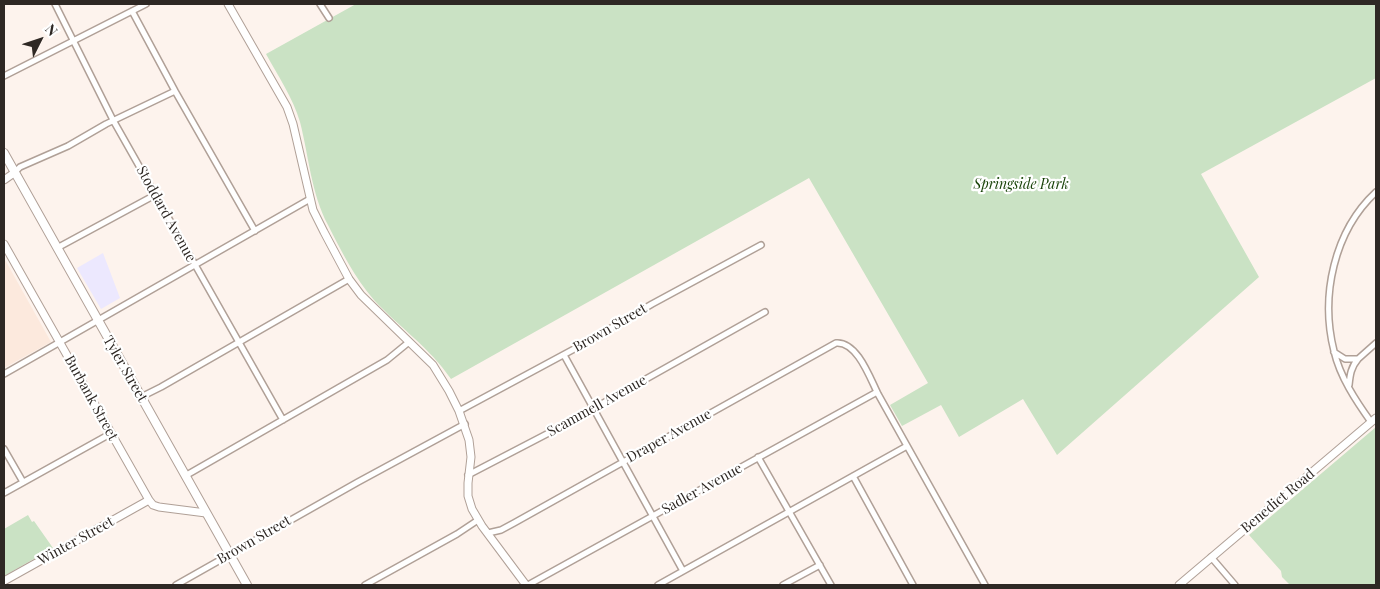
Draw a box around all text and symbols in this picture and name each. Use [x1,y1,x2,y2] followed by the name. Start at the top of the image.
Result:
[15,15,65,65] north arrow
[41,20,62,40] text: N
[133,163,199,265] street label: Stoddard Avenue
[973,177,1069,193] park label: Springside Park
[570,300,650,356] street label: Brown Street
[99,333,151,405] street label: Tyler Street
[61,352,121,444] street label: Burbank Street
[544,372,650,440] street label: Scammell Avenue
[624,406,714,466] street label: Draper Avenue
[659,460,745,518] street label: Sadler Avenue
[1238,465,1318,537] street label: Benedict Road
[214,512,294,568] street label: Brown Street
[35,513,117,569] street label: Winter Street

